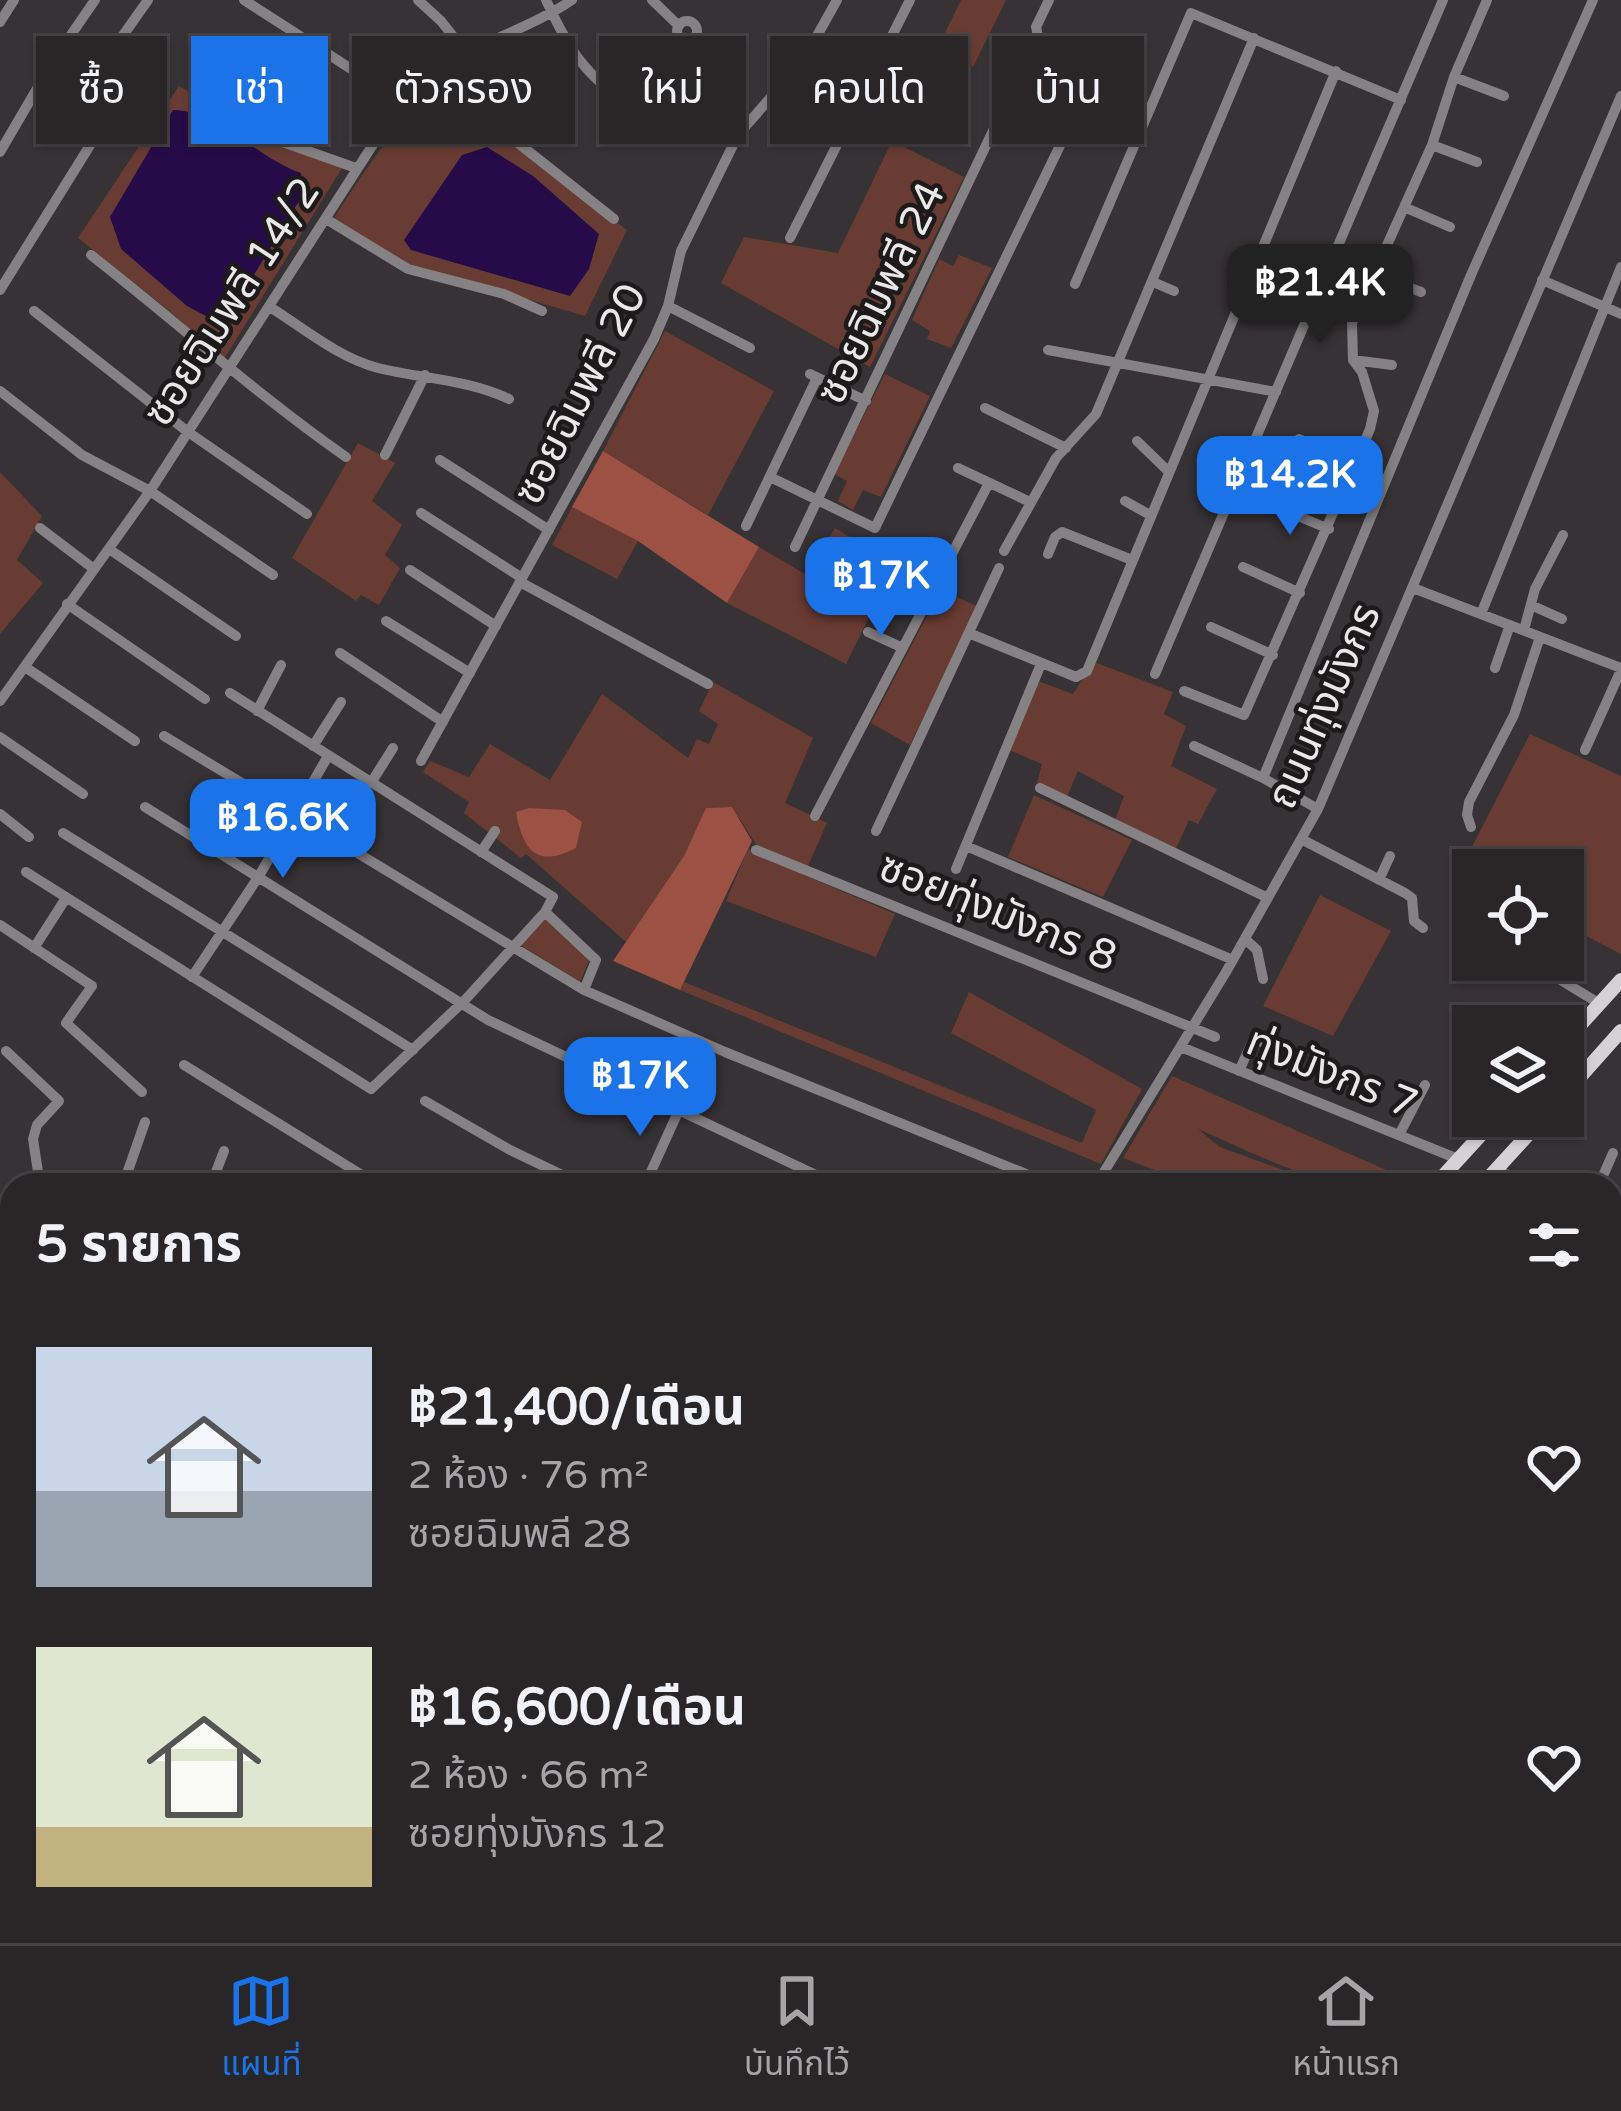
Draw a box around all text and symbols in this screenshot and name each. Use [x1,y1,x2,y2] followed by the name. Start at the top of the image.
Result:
[36,36,167,144] chip: ซื้อ
[191,36,328,144] chip: เช่า
[352,36,575,144] chip: ตัวกรอง
[599,36,746,144] chip: ใหม่
[770,36,968,144] chip: คอนโด
[992,36,1144,144] chip: บ้าน
[133,168,331,436] street label: ซอยฉิมพลี 14/2
[805,174,957,412] street label: ซอยฉิมพลี 24
[1222,244,1418,346] pin: ฿21.4K
[1254,259,1386,306] text: ฿21.4K
[503,275,657,513] street label: ซอยฉิมพลี 20
[1192,436,1388,538] pin: ฿14.2K
[1224,451,1356,498] text: ฿14.2K
[810,537,952,639] pin: ฿17K
[832,552,930,599] text: ฿17K
[1256,596,1392,816] street label: ถนนทุ่งมังกร
[185,779,381,881] pin: ฿16.6K
[217,794,349,841] text: ฿16.6K
[872,841,1124,983] street label: ซอยทุ่งมังกร 8
[1452,849,1584,1137] map controls
[1452,849,1584,981] button: locate
[1452,1005,1584,1137] button: layers
[1239,1016,1425,1130] street label: ทุ่งมังกร 7
[569,1037,711,1139] pin: ฿17K
[591,1052,689,1099] text: ฿17K
[1521,1212,1587,1278] icon: filters
[36,1214,242,1276] text: 5 รายการ
[408,1377,745,1439] text: ฿21,400/เดือน
[132,1395,276,1539] icon: home
[1521,1434,1587,1500] icon: heart
[408,1452,649,1499] text: 2 ห้อง · 76 m²
[408,1511,631,1558] text: ซอยฉิมพลี 28
[408,1677,746,1739] text: ฿16,600/เดือน
[132,1695,276,1839] icon: home
[1521,1734,1587,1800] icon: heart
[408,1752,649,1799] text: 2 ห้อง · 66 m²
[408,1811,666,1858] text: ซอยทุ่งมังกร 12
[221,1968,302,2090] tab: แผนที่
[744,1968,850,2090] tab: บันทึกไว้
[1292,1968,1400,2090] tab: หน้าแรก

